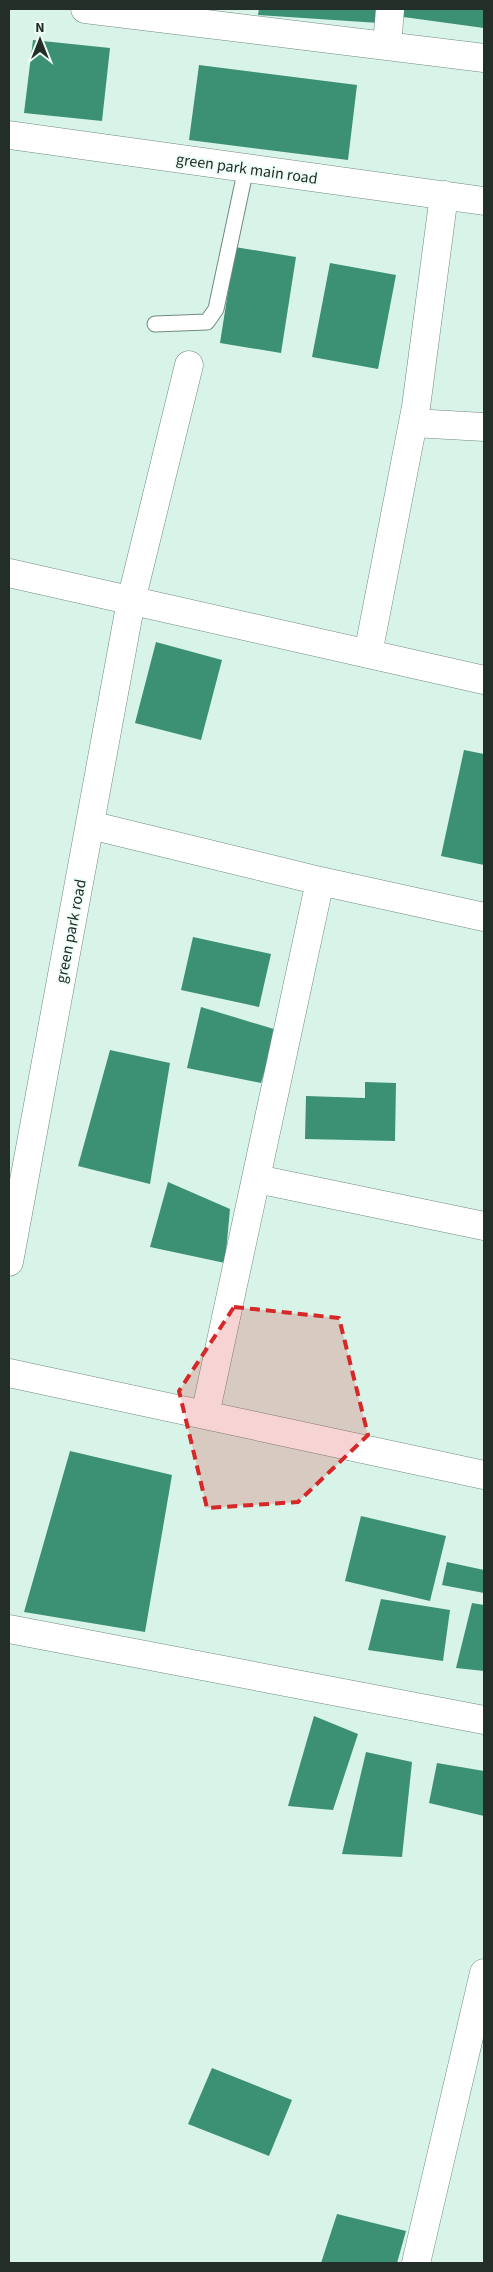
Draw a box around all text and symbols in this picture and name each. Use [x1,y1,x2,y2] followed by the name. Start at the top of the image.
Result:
[15,15,65,65] north arrow
[35,18,45,38] text: N
[175,148,319,190] street label: green park main road
[50,877,92,985] street label: green park road

